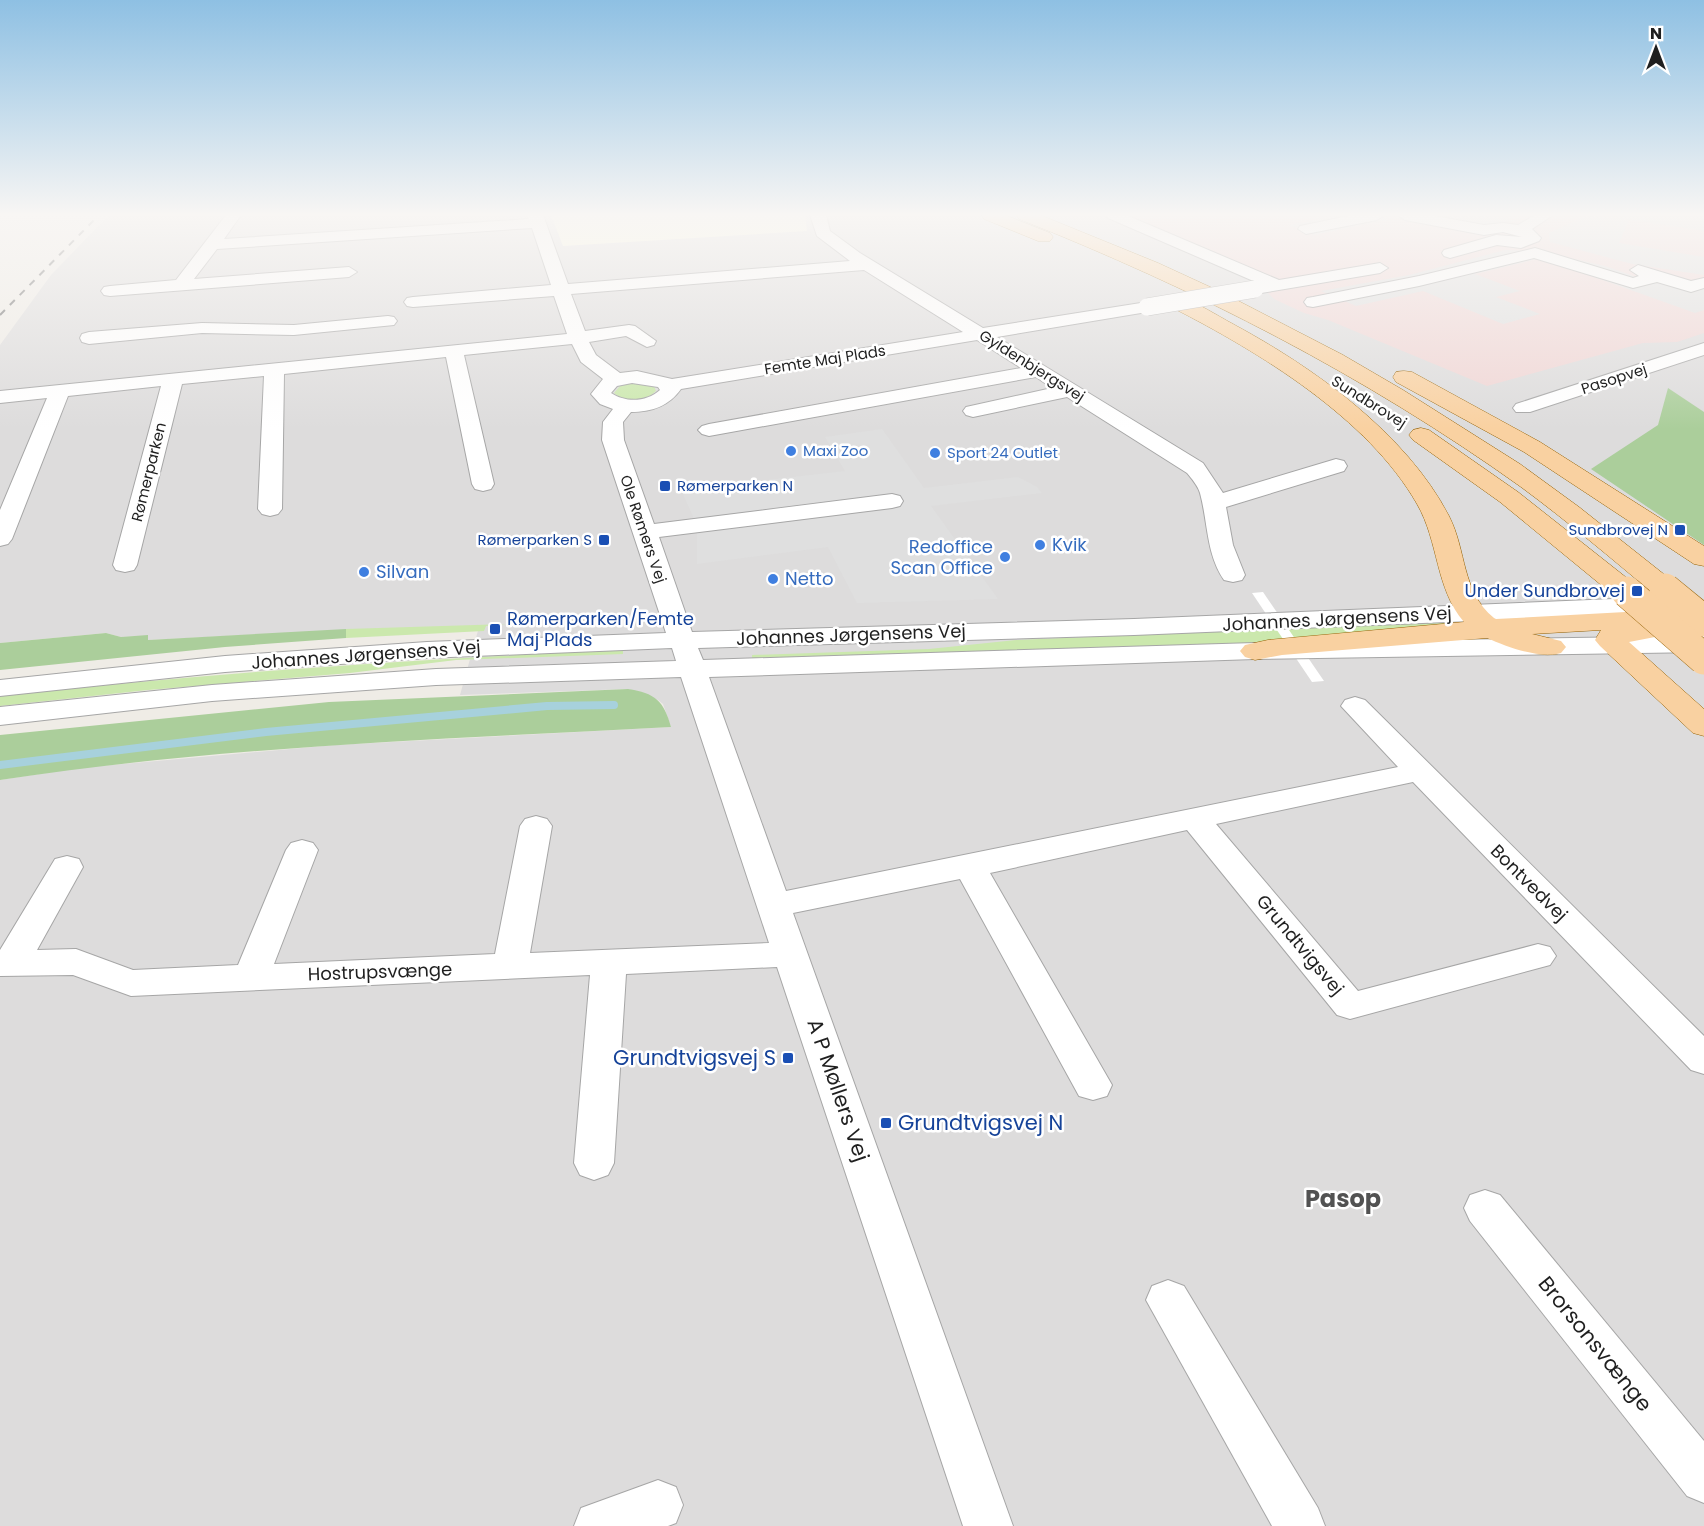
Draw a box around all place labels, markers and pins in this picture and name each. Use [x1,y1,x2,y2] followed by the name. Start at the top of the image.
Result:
[803,440,868,461] place label: Maxi Zoo
[947,442,1058,463] place label: Sport 24 Outlet
[784,444,798,458] marker: Maxi Zoo
[928,446,942,460] marker: Sport 24 Outlet
[677,475,793,496] place label: Rømerparken N
[658,479,672,493] marker: Rømerparken N
[1569,519,1668,540] place label: Sundbrovej N
[1673,523,1687,537] marker: Sundbrovej N
[478,529,592,550] place label: Rømerparken S
[1052,532,1087,557] place label: Kvik
[597,533,611,547] marker: Rømerparken S
[891,534,993,580] place label: Redoffice Scan Office
[1033,538,1047,552] marker: Kvik
[998,550,1012,564] marker: Redoffice Scan Office
[376,559,429,584] place label: Silvan
[357,565,371,579] marker: Silvan
[785,566,833,591] place label: Netto
[766,572,780,586] marker: Netto
[1465,578,1625,603] place label: Under Sundbrovej
[1630,584,1644,598] marker: Under Sundbrovej
[507,606,694,652] place label: Rømerparken/Femte Maj Plads
[488,622,502,636] marker: Rømerparken/Femte Maj Plads
[613,1043,776,1072] place label: Grundtvigsvej S
[781,1051,795,1065] marker: Grundtvigsvej S
[898,1108,1063,1137] place label: Grundtvigsvej N
[879,1116,893,1130] marker: Grundtvigsvej N

